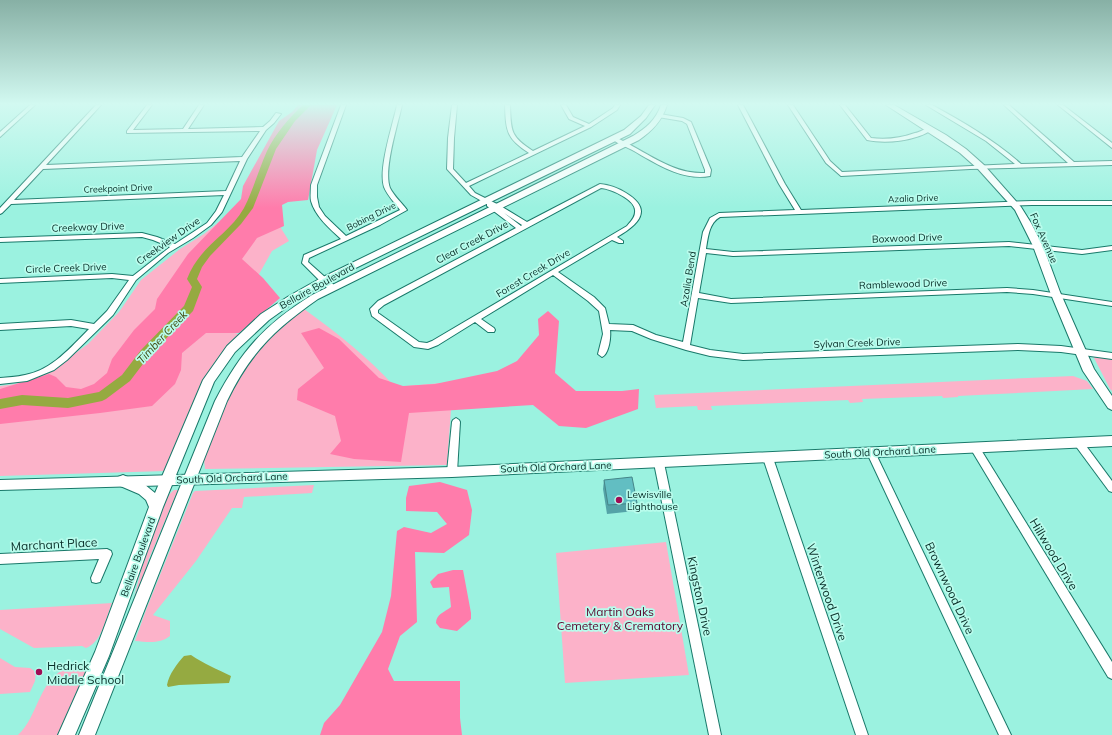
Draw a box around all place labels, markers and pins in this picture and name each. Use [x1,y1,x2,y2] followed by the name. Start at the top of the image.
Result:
[627,488,678,513] place label: Lewisville Lighthouse
[614,495,624,505] marker: Lewisville Lighthouse
[47,658,124,687] place label: Hedrick Middle School
[34,667,44,677] marker: Hedrick Middle School

